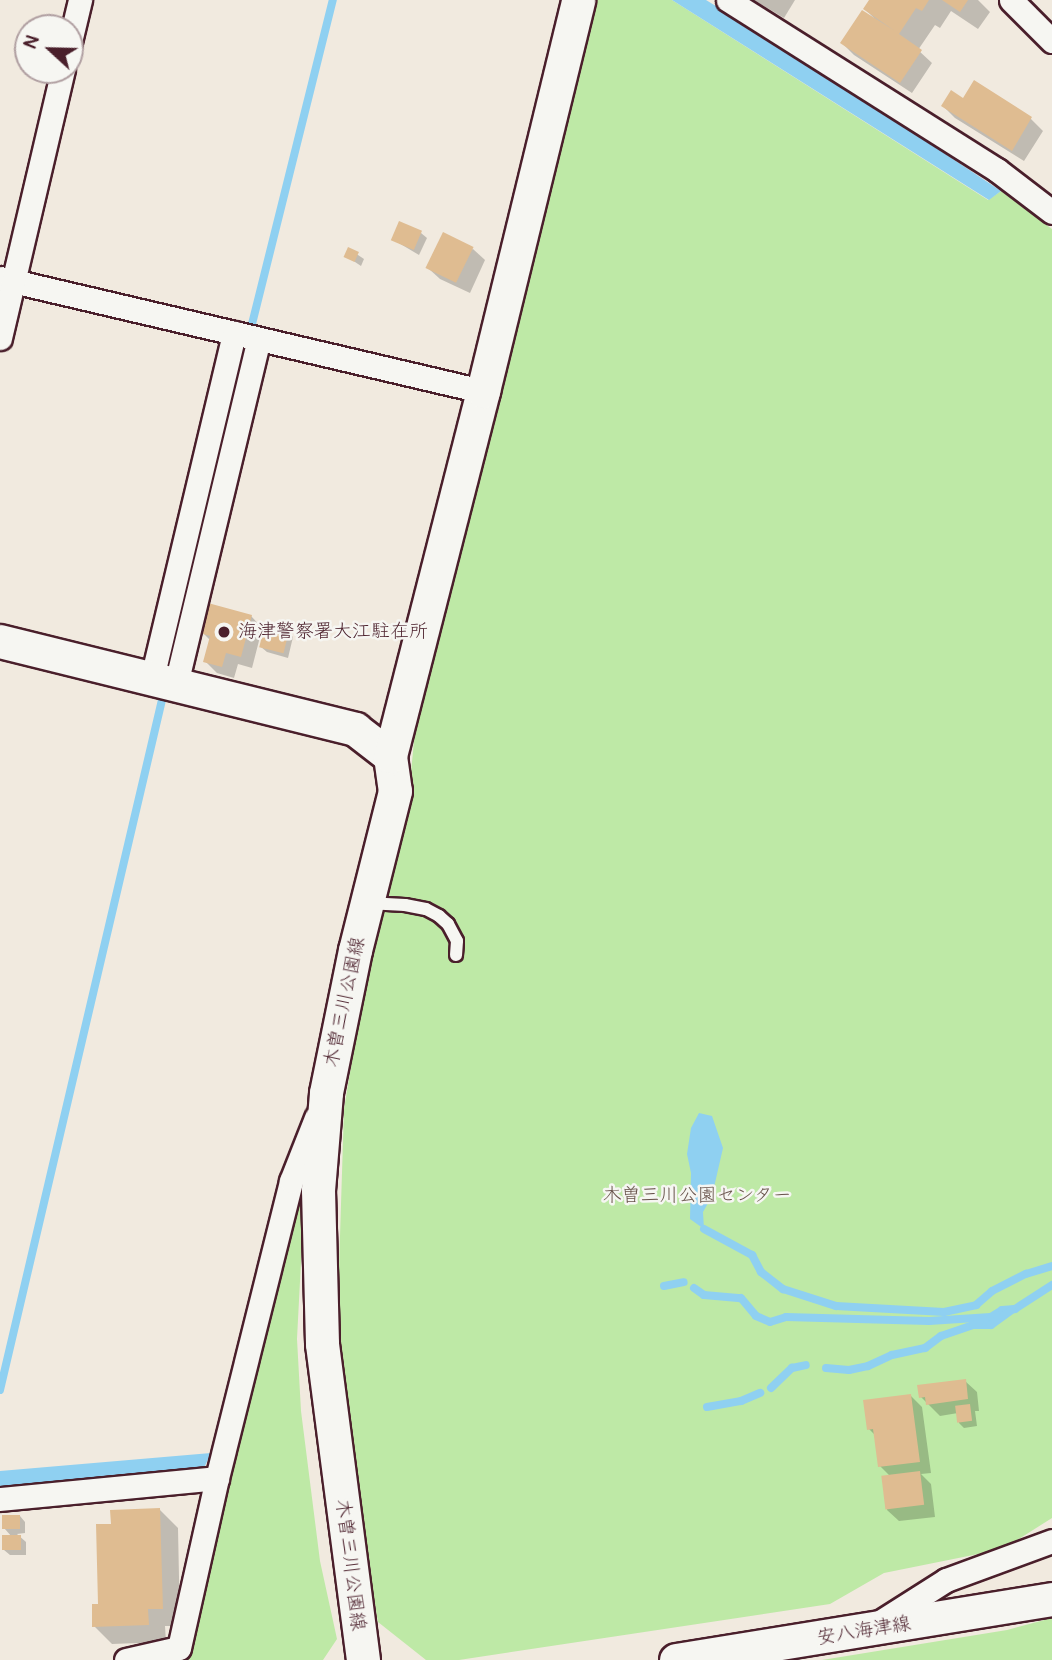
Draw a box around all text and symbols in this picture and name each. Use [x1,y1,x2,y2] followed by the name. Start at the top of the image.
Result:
[14,14,84,84] north arrow
[18,31,45,52] text: N
[238,621,428,643] place label: 海津警察署大江駐在所
[216,624,232,640] marker: 海津警察署大江駐在所
[320,935,370,1069] street label: 木曽三川公園線
[602,1185,792,1207] park label: 木曽三川公園センター
[331,1498,369,1632] street label: 木曽三川公園線
[815,1612,913,1650] street label: 安八海津線

